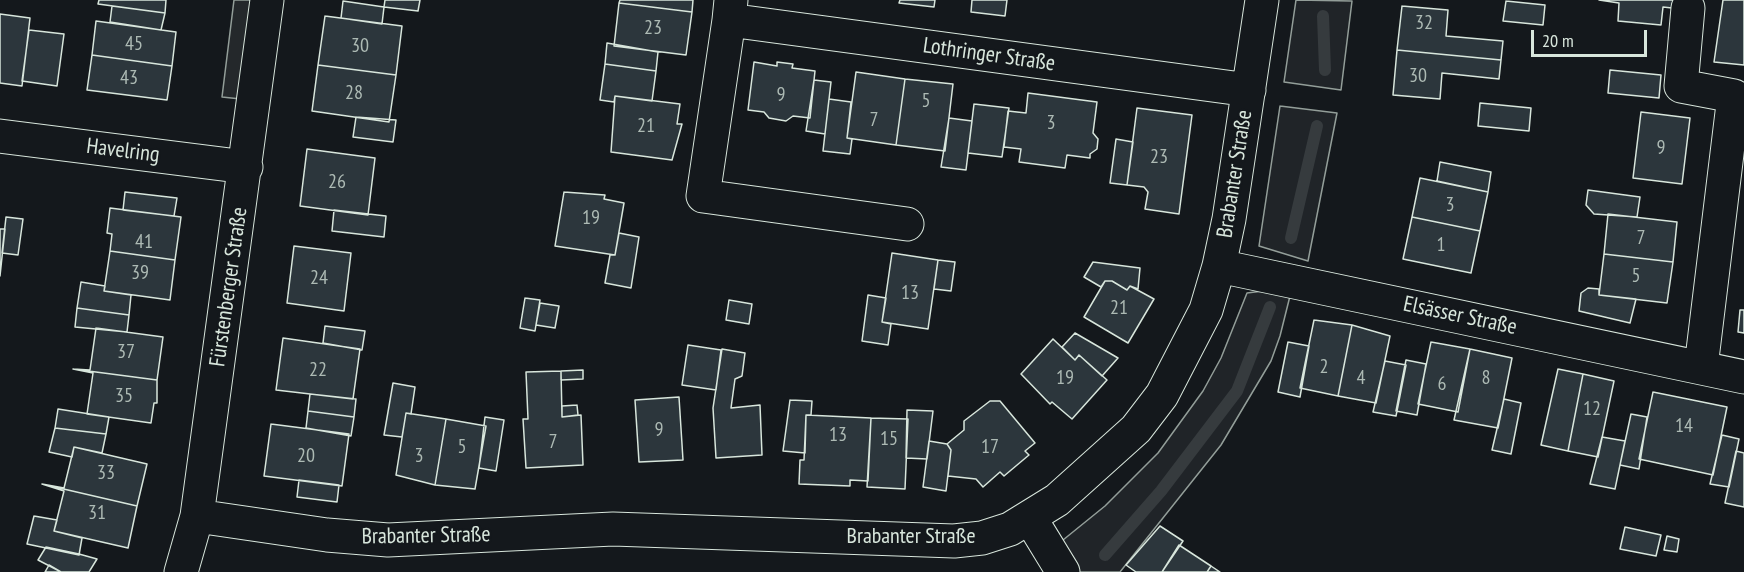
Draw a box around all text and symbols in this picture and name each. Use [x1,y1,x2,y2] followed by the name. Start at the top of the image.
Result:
[1415,11,1433,35] house number: 32
[644,16,662,40] house number: 23
[1534,18,1650,56] scale bar
[1542,29,1574,52] text: 20 m
[125,32,143,56] house number: 45
[921,33,1057,77] street label: Lothringer Straße
[351,34,369,58] house number: 30
[1409,64,1427,88] house number: 30
[120,66,138,90] house number: 43
[345,81,363,105] house number: 28
[777,83,785,107] house number: 9
[922,89,930,113] house number: 5
[870,108,878,132] house number: 7
[1212,108,1258,240] street label: Brabanter Straße
[1047,111,1055,135] house number: 3
[637,114,655,138] house number: 21
[85,133,161,169] street label: Havelring
[1657,136,1665,160] house number: 9
[1150,145,1168,169] house number: 23
[328,170,346,194] house number: 26
[1446,193,1454,217] house number: 3
[205,206,253,368] street label: Fürstenberger Straße
[582,206,600,230] house number: 19
[1637,226,1645,250] house number: 7
[135,230,153,254] house number: 41
[1437,233,1445,257] house number: 1
[131,261,149,285] house number: 39
[1632,264,1640,288] house number: 5
[310,266,328,290] house number: 24
[901,281,919,305] house number: 13
[1401,291,1519,341] street label: Elsässer Straße
[1110,296,1128,320] house number: 21
[117,340,135,364] house number: 37
[1320,355,1328,379] house number: 2
[309,358,327,382] house number: 22
[1056,366,1074,390] house number: 19
[1357,366,1365,390] house number: 4
[1482,366,1490,390] house number: 8
[1438,372,1446,396] house number: 6
[115,384,133,408] house number: 35
[1583,397,1601,421] house number: 12
[1675,414,1693,438] house number: 14
[655,418,663,442] house number: 9
[829,423,847,447] house number: 13
[880,427,898,451] house number: 15
[549,430,557,454] house number: 7
[458,435,466,459] house number: 5
[981,435,999,459] house number: 17
[297,444,315,468] house number: 20
[415,444,423,468] house number: 3
[97,461,115,485] house number: 33
[88,501,106,525] house number: 31
[361,522,491,550] street label: Brabanter Straße
[847,524,975,550] street label: Brabanter Straße

